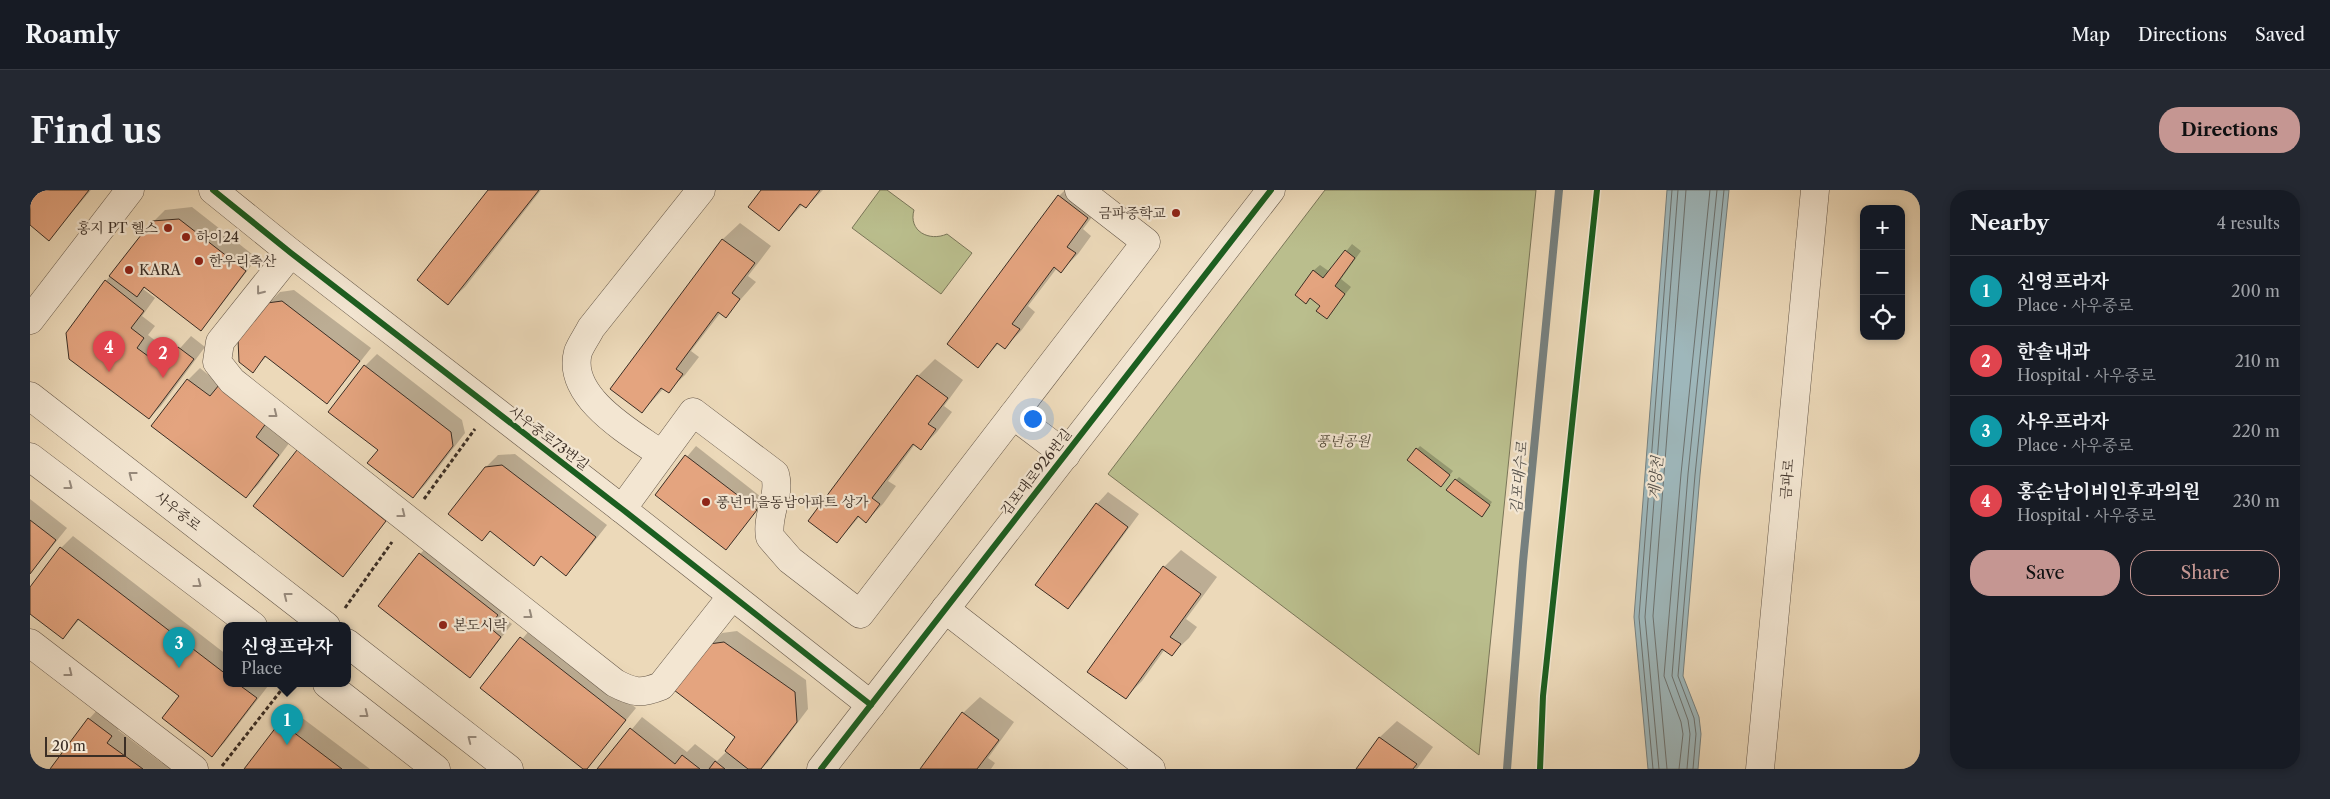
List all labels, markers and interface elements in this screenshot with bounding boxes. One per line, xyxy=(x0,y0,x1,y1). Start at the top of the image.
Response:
text: Roamly xyxy=(25,20,119,49)
text: Map xyxy=(2071,24,2110,46)
text: Directions xyxy=(2138,24,2227,46)
text: Saved xyxy=(2255,24,2305,46)
button: Directions xyxy=(2159,107,2300,153)
text: Find us xyxy=(30,109,162,152)
place label: 금파중학교 xyxy=(1098,204,1166,222)
map controls xyxy=(1860,205,1905,340)
button: + xyxy=(1860,205,1905,250)
marker: 금파중학교 xyxy=(1170,207,1182,219)
text: Nearby xyxy=(1970,210,2049,235)
text: 4 results xyxy=(2217,213,2280,233)
place label: 홍지 PT 헬스 xyxy=(77,219,158,237)
marker: 홍지 PT 헬스 xyxy=(162,222,174,234)
place label: 하이24 xyxy=(196,228,239,246)
marker: 하이24 xyxy=(180,231,192,243)
button: − xyxy=(1860,250,1905,295)
place label: 한우리축산 xyxy=(209,252,277,270)
marker: 한우리축산 xyxy=(193,255,205,267)
place label: KARA xyxy=(139,261,181,279)
marker: KARA xyxy=(123,264,135,276)
text: 신영프라자 xyxy=(2017,270,2109,293)
text: 1 xyxy=(1982,281,1990,301)
text: 200 m xyxy=(2231,281,2280,301)
one-way arrow xyxy=(258,285,266,294)
button: locate xyxy=(1860,295,1905,340)
text: Place · 사우중로 xyxy=(2017,295,2133,315)
pin: 4 xyxy=(93,331,125,372)
pin: 2 xyxy=(147,337,179,378)
text: 한솔내과 xyxy=(2017,340,2090,363)
text: 2 xyxy=(1981,351,1991,371)
text: 210 m xyxy=(2235,351,2280,371)
text: Hospital · 사우중로 xyxy=(2017,365,2156,385)
street label: 사우중로73번길 xyxy=(505,402,593,474)
your location xyxy=(1020,406,1046,432)
one-way arrow xyxy=(268,408,278,417)
text: 사우프라자 xyxy=(2017,410,2109,433)
text: 3 xyxy=(1981,421,1991,441)
text: 220 m xyxy=(2232,421,2280,441)
street label: 김포대로926번길 xyxy=(996,425,1076,519)
park label: 풍년공원 xyxy=(1316,432,1372,450)
text: Place · 사우중로 xyxy=(2017,435,2133,455)
water label: 김포대수로 xyxy=(1506,441,1531,515)
water label: 계양천 xyxy=(1644,454,1667,500)
street label: 금파로 xyxy=(1776,458,1798,500)
one-way arrow xyxy=(128,471,137,480)
one-way arrow xyxy=(63,480,73,489)
text: 홍순남이비인후과의원 xyxy=(2017,480,2201,503)
street label: 사우중로 xyxy=(151,487,205,535)
text: 4 xyxy=(1981,491,1991,511)
text: 230 m xyxy=(2233,491,2280,511)
place label: 풍년마을동남아파트 상가 xyxy=(716,493,869,511)
marker: 풍년마을동남아파트 상가 xyxy=(700,496,712,508)
text: Hospital · 사우중로 xyxy=(2017,505,2156,525)
one-way arrow xyxy=(396,508,406,517)
button: Save xyxy=(1970,550,2120,596)
button: Share xyxy=(2130,550,2280,596)
one-way arrow xyxy=(192,578,202,587)
one-way arrow xyxy=(284,594,293,602)
one-way arrow xyxy=(523,609,532,617)
place label: 본도시락 xyxy=(453,616,508,634)
marker: 본도시락 xyxy=(437,619,449,631)
popup xyxy=(223,622,351,687)
pin: 3 xyxy=(163,627,195,668)
text: 신영프라자 xyxy=(241,635,333,658)
text: Place xyxy=(241,658,282,678)
one-way arrow xyxy=(63,667,72,675)
pin: 1 xyxy=(271,704,303,745)
one-way arrow xyxy=(359,708,368,716)
scale bar xyxy=(45,734,126,757)
one-way arrow xyxy=(467,736,477,745)
text: 20 m xyxy=(52,737,86,755)

